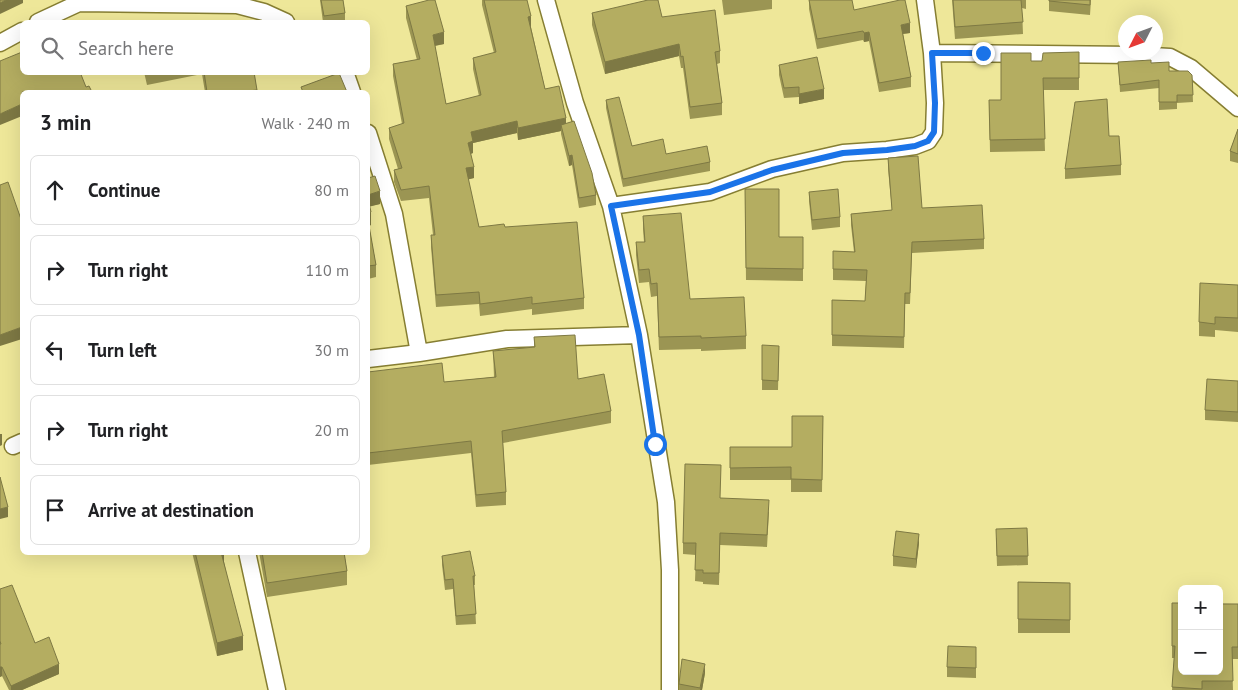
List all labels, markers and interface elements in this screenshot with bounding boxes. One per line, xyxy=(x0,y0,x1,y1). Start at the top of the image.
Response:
north arrow xyxy=(1118,15,1163,60)
search box xyxy=(20,20,370,75)
icon: search xyxy=(38,34,66,62)
text: Search here xyxy=(78,36,174,60)
route end xyxy=(972,42,995,65)
text: 3 min xyxy=(40,109,91,136)
text: Walk · 240 m xyxy=(261,113,350,133)
icon: ahead xyxy=(41,176,69,204)
text: Continue xyxy=(88,178,160,202)
text: 80 m xyxy=(314,180,349,200)
icon: right xyxy=(41,256,69,284)
text: Turn right xyxy=(88,258,168,282)
text: 110 m xyxy=(306,260,349,280)
icon: left xyxy=(41,336,69,364)
text: Turn left xyxy=(88,338,157,362)
text: 30 m xyxy=(314,340,349,360)
icon: right xyxy=(41,416,69,444)
text: Turn right xyxy=(88,418,168,442)
text: 20 m xyxy=(314,420,349,440)
route start xyxy=(644,433,667,456)
icon: arrive xyxy=(41,496,69,524)
text: Arrive at destination xyxy=(88,498,254,522)
map controls xyxy=(1178,585,1223,675)
button: + xyxy=(1178,585,1223,630)
button: − xyxy=(1178,630,1223,675)

